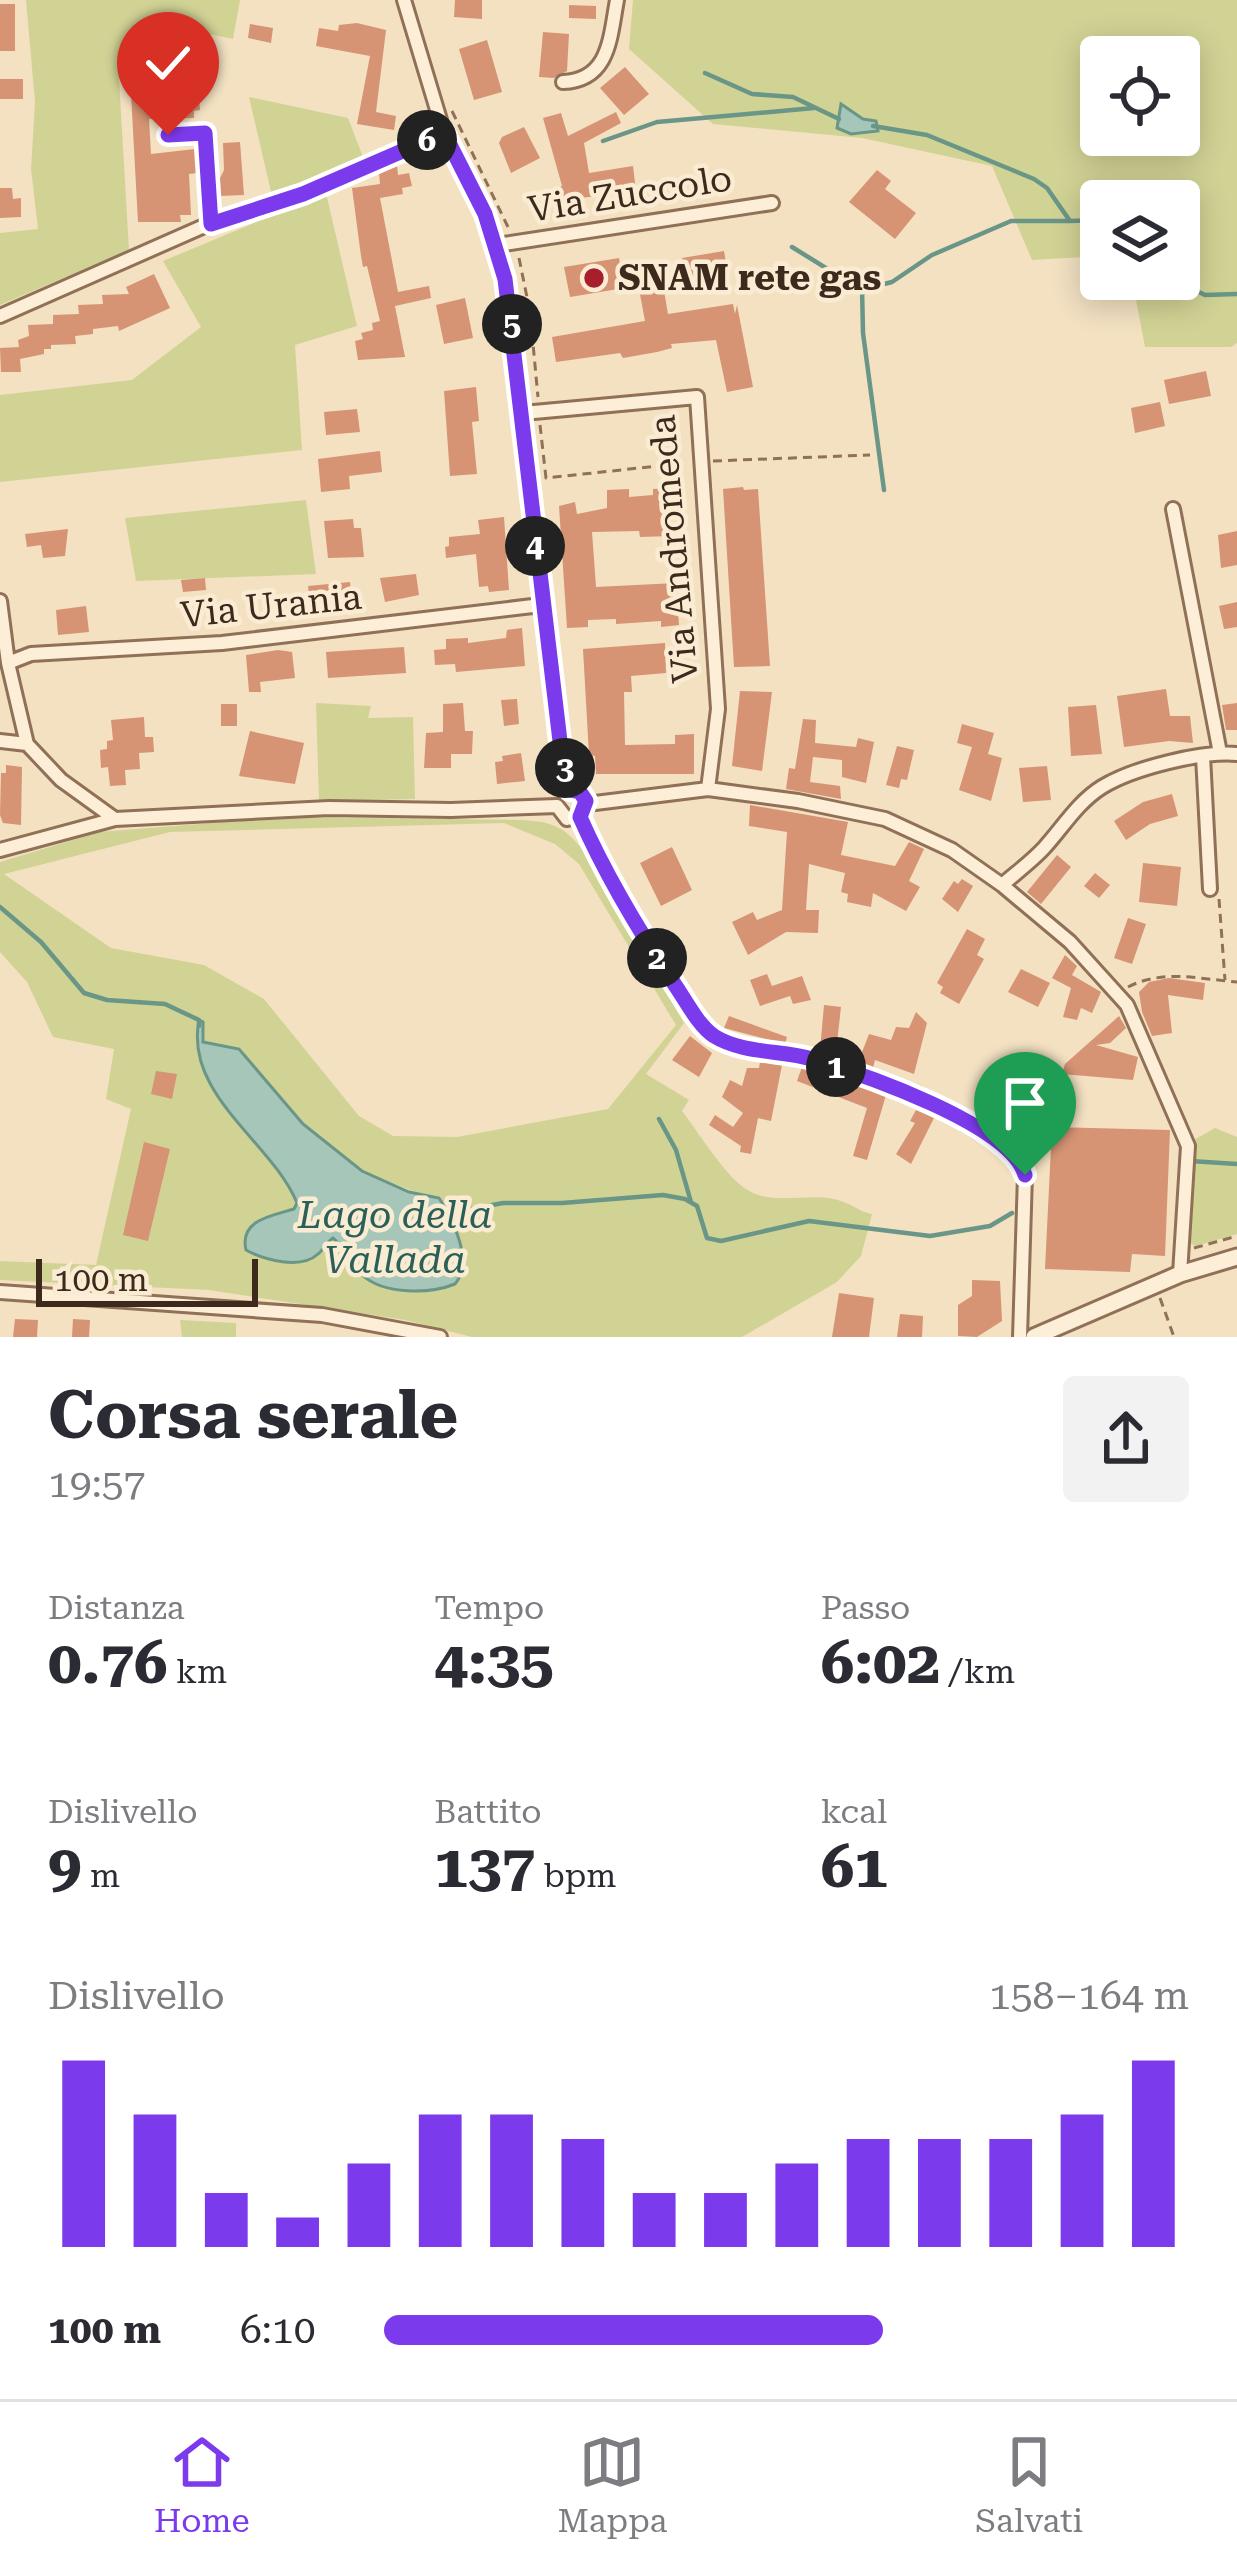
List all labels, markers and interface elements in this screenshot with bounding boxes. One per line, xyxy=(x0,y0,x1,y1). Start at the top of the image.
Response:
pin xyxy=(117,12,219,135)
icon: check xyxy=(135,30,201,96)
map controls xyxy=(1080,36,1200,300)
button: locate xyxy=(1080,36,1200,156)
pin: 6 xyxy=(397,110,457,170)
text: 6 xyxy=(418,120,436,159)
street label: Via Zuccolo xyxy=(525,157,735,231)
button: layers xyxy=(1080,180,1200,300)
place label: SNAM rete gas xyxy=(618,257,881,299)
marker: SNAM rete gas xyxy=(581,265,607,291)
pin: 5 xyxy=(482,294,542,354)
text: 5 xyxy=(503,304,521,343)
street label: Via Andromeda xyxy=(641,413,707,685)
pin: 4 xyxy=(505,516,565,576)
text: 4 xyxy=(526,526,544,565)
street label: Via Urania xyxy=(179,576,364,636)
pin: 3 xyxy=(535,738,595,798)
text: 3 xyxy=(556,748,574,787)
pin: 2 xyxy=(627,928,687,988)
text: 2 xyxy=(648,938,666,977)
pin: 1 xyxy=(806,1037,866,1097)
text: 1 xyxy=(827,1047,845,1086)
pin xyxy=(974,1052,1076,1175)
icon: arrive xyxy=(992,1070,1058,1136)
water label: Lago della Vallada xyxy=(297,1192,492,1283)
scale bar xyxy=(36,1253,258,1306)
text: 100 m xyxy=(54,1260,148,1299)
button: share xyxy=(1063,1376,1189,1502)
text: Corsa serale xyxy=(48,1377,458,1454)
text: 19:57 xyxy=(48,1461,145,1507)
text: Distanza xyxy=(48,1588,185,1627)
text: Tempo xyxy=(434,1588,544,1627)
text: Passo xyxy=(821,1588,910,1627)
text: 0.76 xyxy=(48,1627,168,1698)
text: 4:35 xyxy=(434,1627,554,1698)
text: 6:02 xyxy=(821,1627,940,1698)
text: km xyxy=(168,1652,227,1691)
text: /km xyxy=(940,1652,1015,1691)
text: Dislivello xyxy=(48,1792,198,1831)
text: Battito xyxy=(434,1792,542,1831)
text: kcal xyxy=(821,1792,887,1831)
text: 9 xyxy=(48,1831,82,1902)
text: 137 xyxy=(434,1831,535,1902)
text: 61 xyxy=(821,1831,888,1902)
text: m xyxy=(82,1856,120,1895)
text: bpm xyxy=(535,1856,616,1895)
text: Dislivello xyxy=(48,1973,225,2019)
text: 158–164 m xyxy=(989,1973,1189,2019)
text: 100 m xyxy=(48,2307,161,2353)
text: 6:10 xyxy=(240,2307,316,2353)
tab: Home xyxy=(154,2429,250,2540)
tab: Mappa xyxy=(558,2429,667,2540)
tab: Salvati xyxy=(975,2429,1083,2540)

